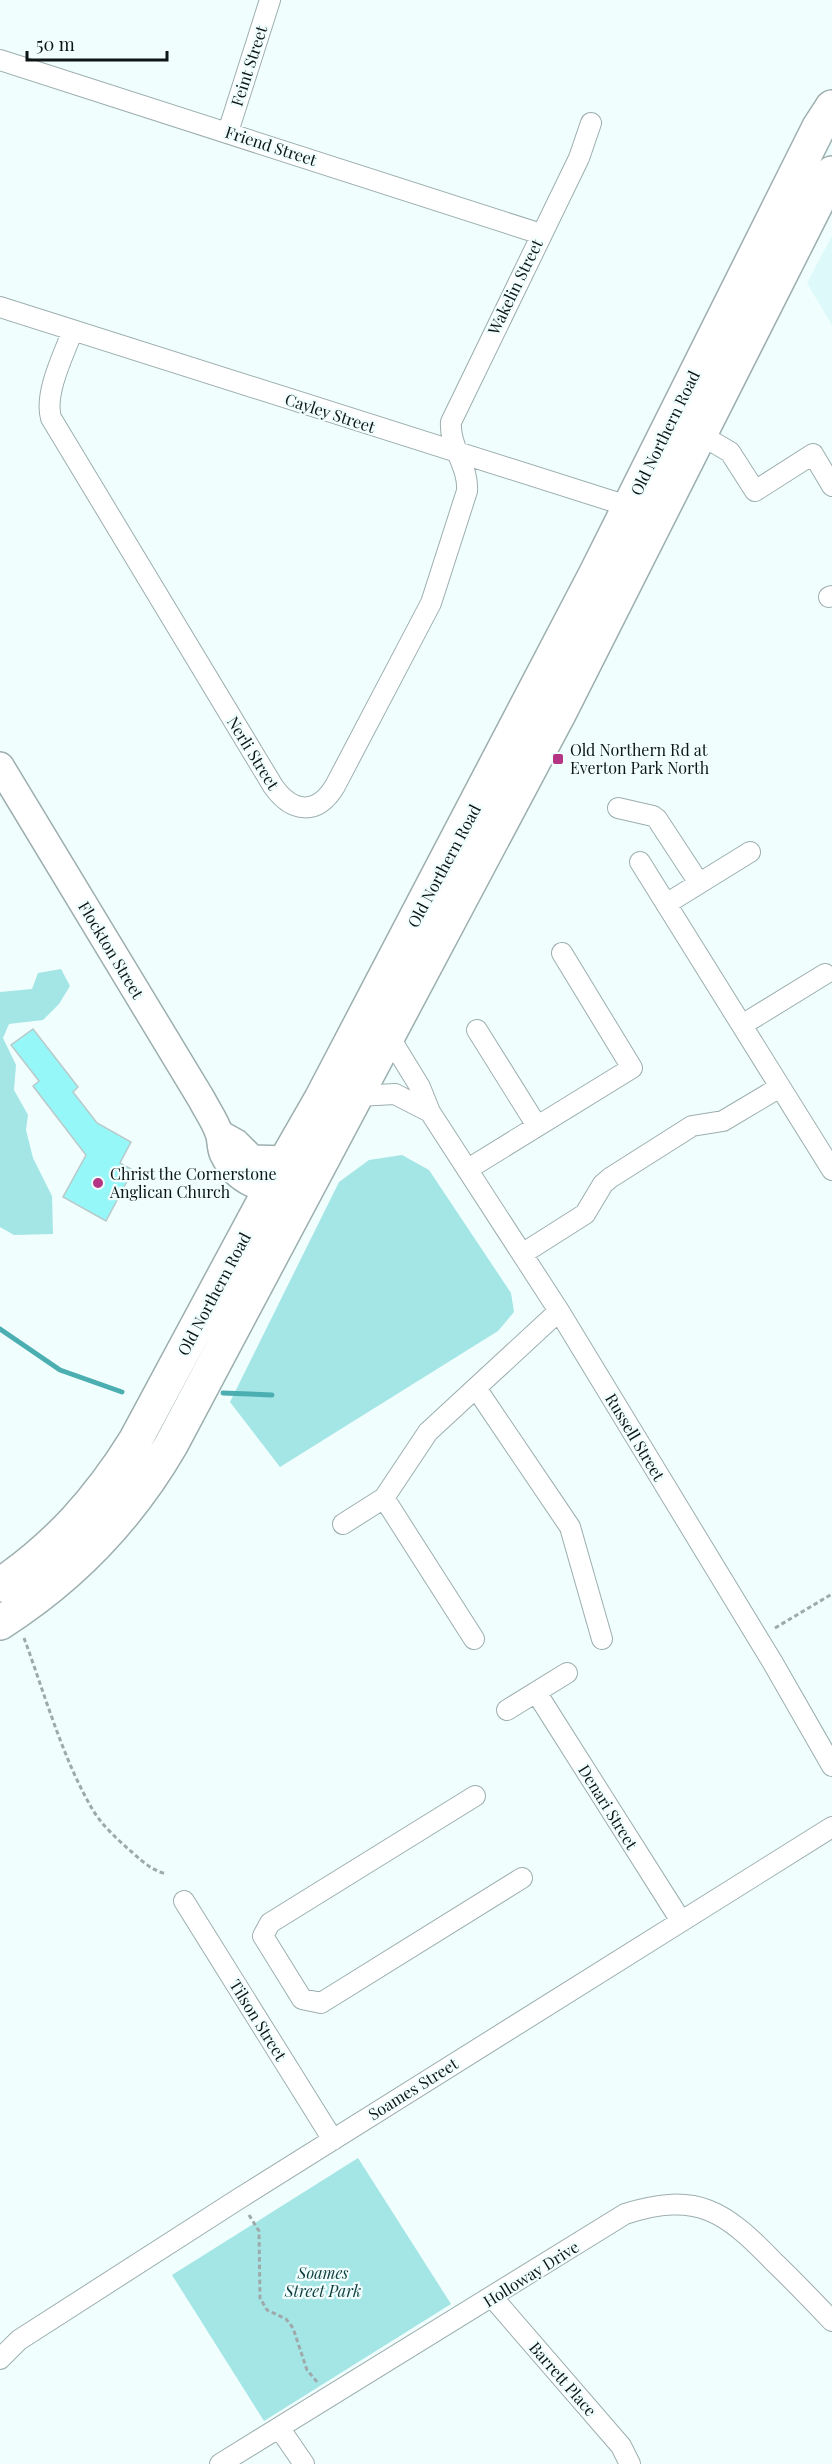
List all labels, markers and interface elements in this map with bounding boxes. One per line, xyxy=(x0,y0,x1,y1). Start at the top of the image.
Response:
street label: Feint Street xyxy=(226,23,271,109)
scale bar xyxy=(27,24,166,62)
text: 50 m xyxy=(36,32,75,56)
street label: Friend Street xyxy=(223,121,320,170)
street label: Wakelin Street xyxy=(482,235,547,339)
street label: Old Northern Road xyxy=(625,367,704,499)
street label: Cayley Street xyxy=(282,388,378,437)
street label: Nerli Street xyxy=(223,712,284,793)
place label: Old Northern Rd at Everton Park North xyxy=(570,739,710,778)
marker: Old Northern Rd at Everton Park North xyxy=(551,752,565,766)
street label: Old Northern Road xyxy=(402,801,485,931)
street label: Flockton Street xyxy=(74,897,149,1002)
place label: Christ the Cornerstone Anglican Church xyxy=(109,1163,277,1202)
marker: Christ the Cornerstone Anglican Church xyxy=(91,1176,105,1190)
street label: Old Northern Road xyxy=(172,1229,255,1359)
street label: Russell Street xyxy=(601,1389,670,1485)
street label: Denari Street xyxy=(574,1760,643,1853)
street label: Tilson Street xyxy=(225,1975,292,2064)
street label: Soames Street xyxy=(364,2053,462,2124)
street label: Holloway Drive xyxy=(479,2236,583,2311)
park label: Soames Street Park xyxy=(284,2262,361,2301)
street label: Barrett Place xyxy=(525,2337,601,2420)

